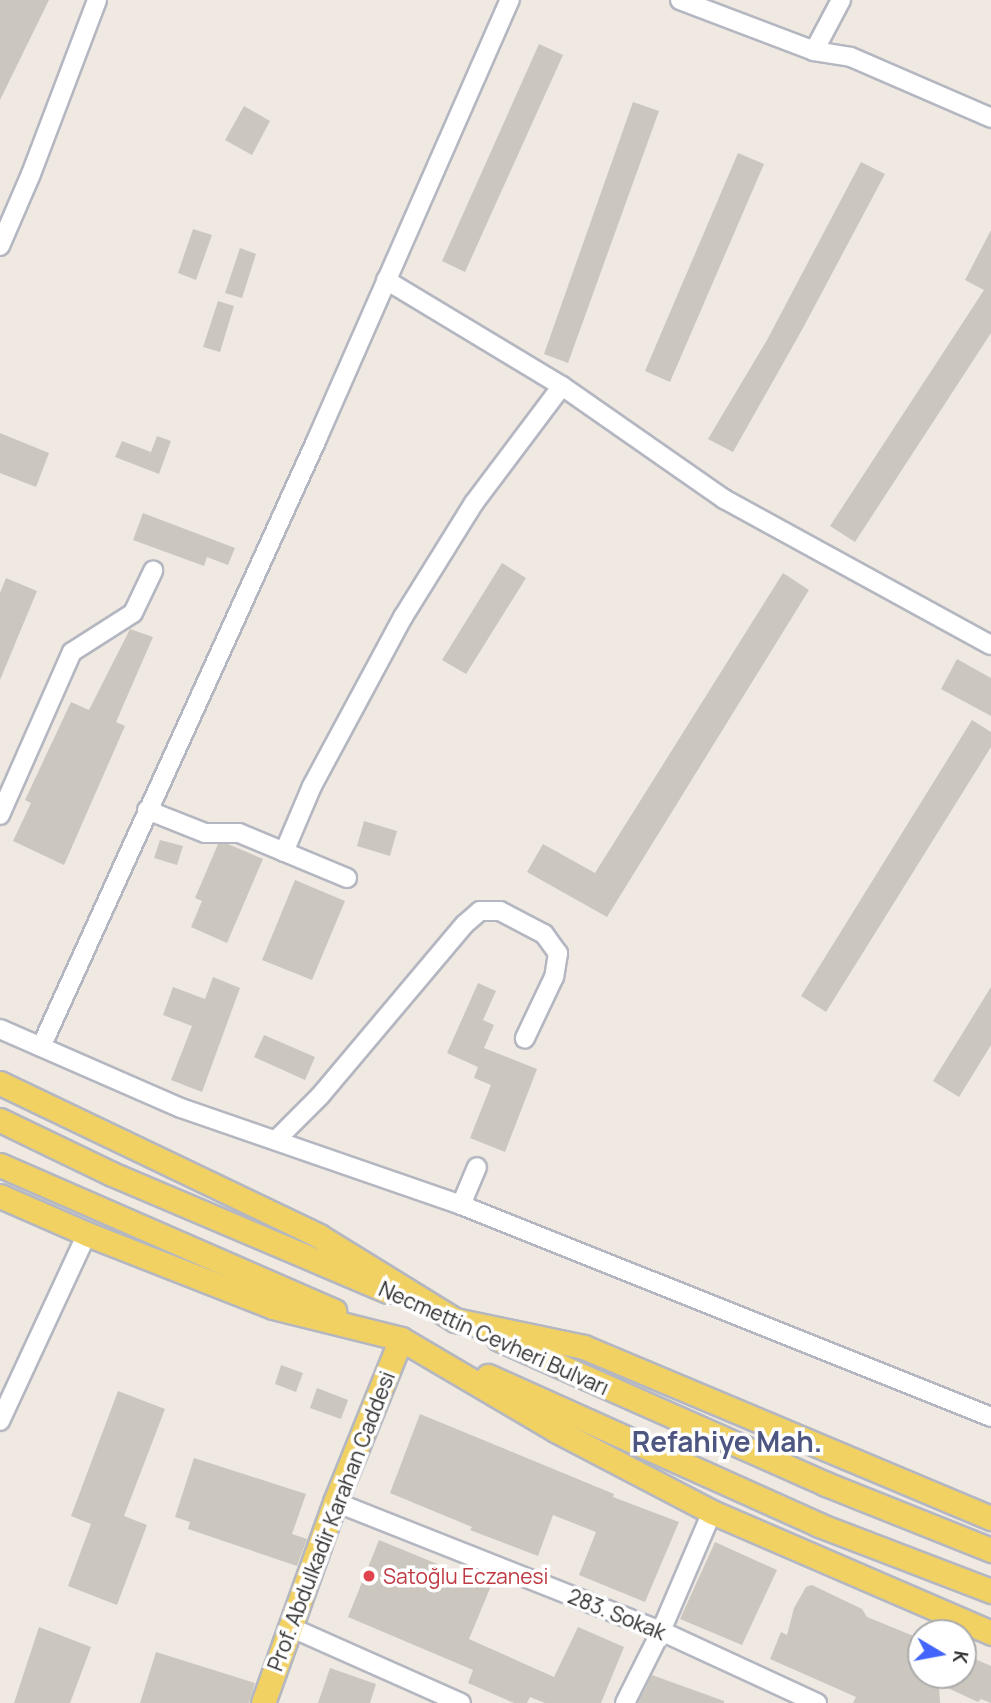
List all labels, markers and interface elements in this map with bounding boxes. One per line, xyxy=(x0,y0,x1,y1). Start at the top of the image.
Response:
street label: Necmettin Cevheri Bulvarı xyxy=(375,1276,613,1400)
street label: Prof. Abdulkadir Karahan Caddesi xyxy=(262,1368,400,1674)
district label: Refahiye Mah. xyxy=(632,1424,822,1458)
place label: Satoğlu Eczanesi xyxy=(383,1563,548,1589)
marker: Satoğlu Eczanesi xyxy=(361,1568,377,1584)
street label: 283. Sokak xyxy=(564,1583,670,1645)
north arrow xyxy=(907,1619,977,1689)
text: K xyxy=(947,1649,975,1666)

